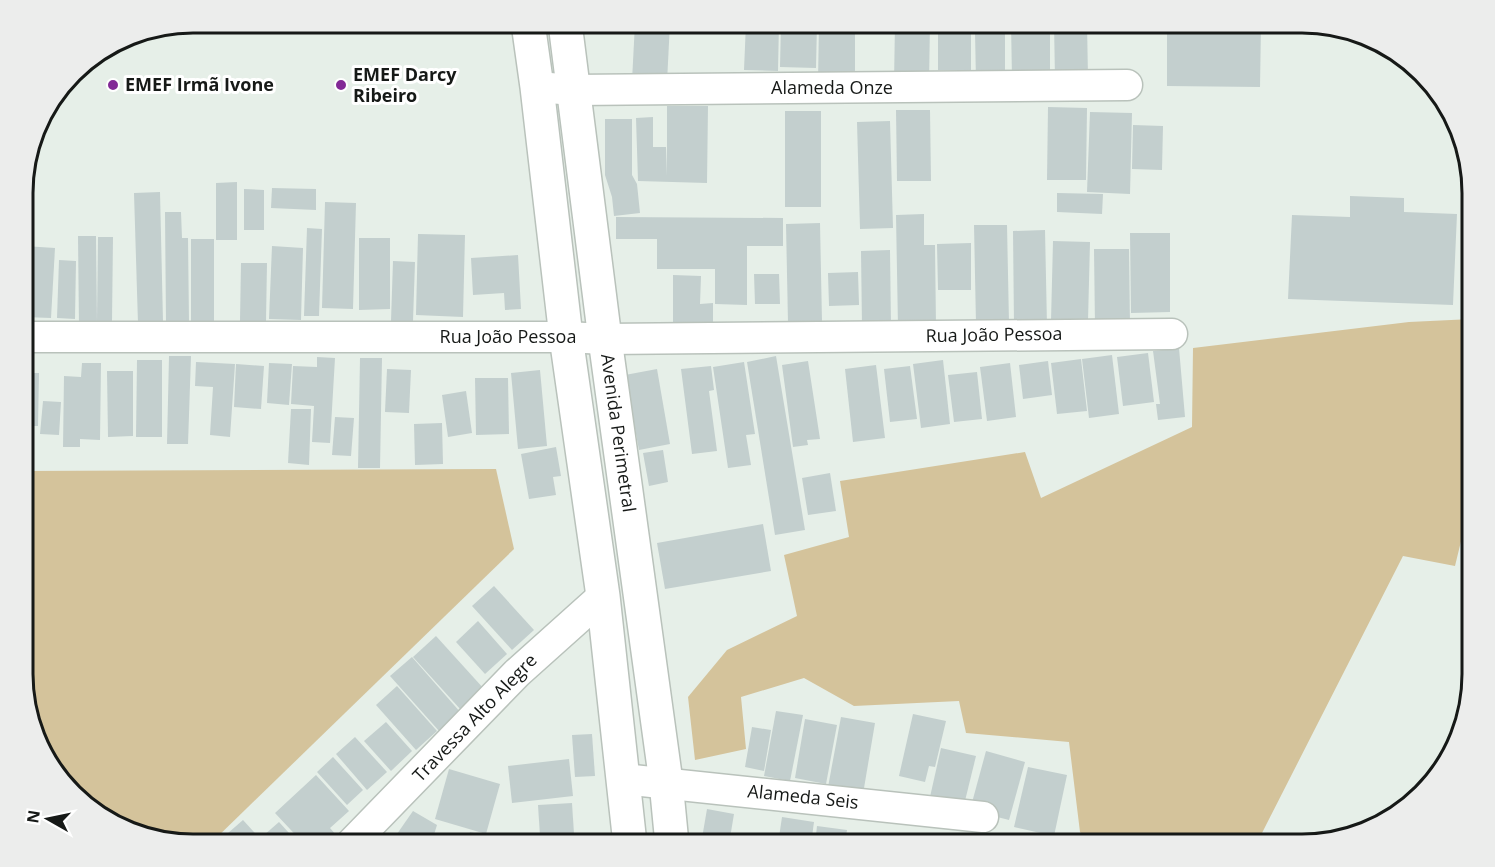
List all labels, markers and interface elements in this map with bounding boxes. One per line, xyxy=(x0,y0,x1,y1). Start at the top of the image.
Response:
place label: EMEF Darcy Ribeiro xyxy=(353,62,457,107)
place label: EMEF Irmã Ivone xyxy=(125,72,274,96)
street label: Alameda Onze xyxy=(771,75,893,99)
marker: EMEF Irmã Ivone xyxy=(106,78,120,92)
marker: EMEF Darcy Ribeiro xyxy=(334,78,348,92)
street label: Rua João Pessoa xyxy=(925,321,1063,347)
street label: Rua João Pessoa xyxy=(440,324,576,348)
street label: Avenida Perimetral xyxy=(596,352,642,514)
street label: Travessa Alto Alegre xyxy=(407,648,542,787)
street label: Alameda Seis xyxy=(746,778,860,814)
north arrow xyxy=(18,789,78,849)
text: N xyxy=(21,809,45,825)

